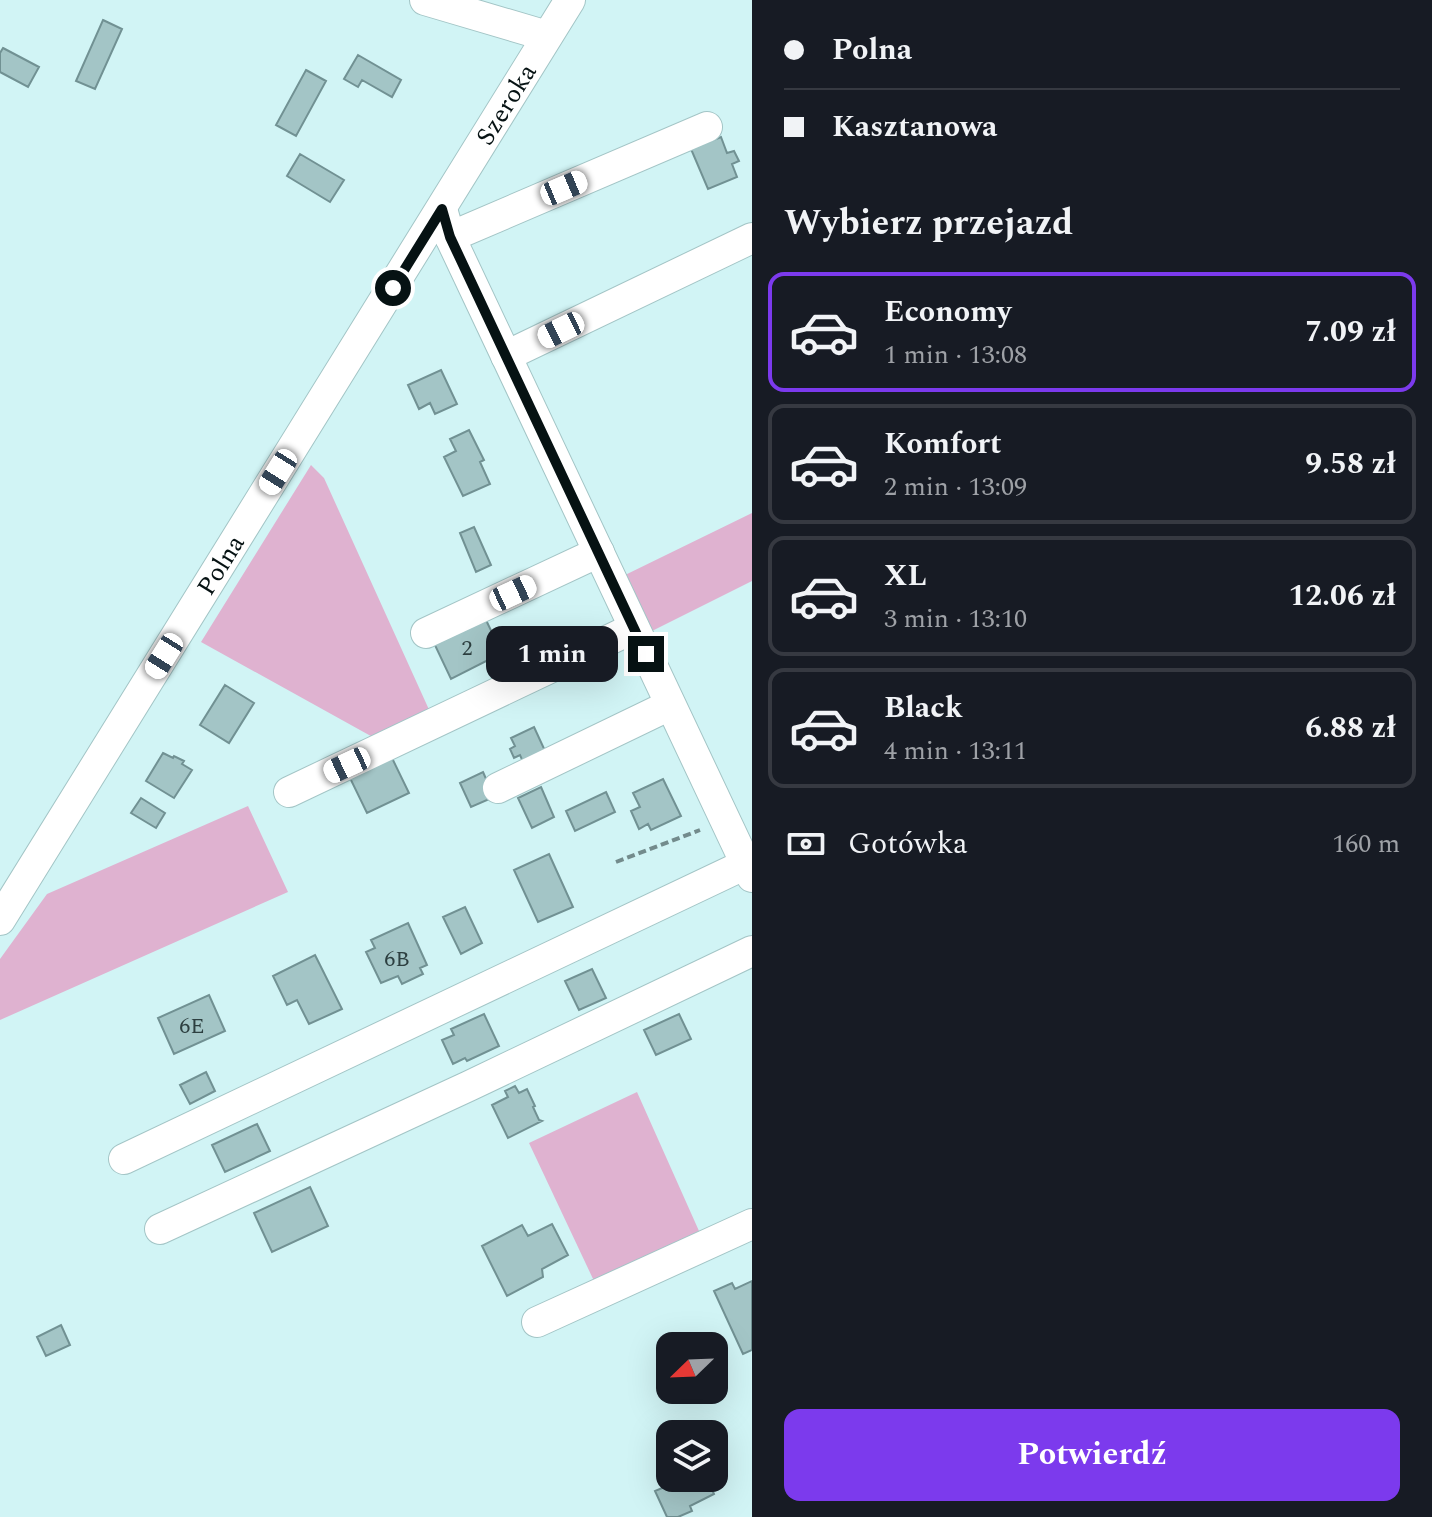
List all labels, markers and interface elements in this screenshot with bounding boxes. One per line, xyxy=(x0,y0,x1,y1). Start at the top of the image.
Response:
text: Polna xyxy=(832,27,912,73)
street label: Szeroka xyxy=(466,55,547,153)
text: Kasztanowa xyxy=(832,104,998,150)
car xyxy=(537,168,591,208)
text: Wybierz przejazd xyxy=(784,196,1073,251)
route start xyxy=(375,270,411,306)
text: Economy xyxy=(884,289,1011,335)
icon: car xyxy=(788,296,860,368)
car xyxy=(534,309,588,351)
text: 7.09 zł xyxy=(1305,309,1396,355)
text: 1 min · 13:08 xyxy=(884,335,1027,375)
text: Komfort xyxy=(884,421,1002,467)
icon: car xyxy=(788,428,860,500)
text: 9.58 zł xyxy=(1305,441,1396,487)
car xyxy=(255,445,301,499)
text: 2 min · 13:09 xyxy=(884,467,1027,507)
street label: Polna xyxy=(187,527,255,604)
text: XL xyxy=(884,553,927,599)
icon: car xyxy=(788,560,860,632)
car xyxy=(486,572,540,614)
text: 12.06 zł xyxy=(1288,573,1396,619)
text: 3 min · 13:10 xyxy=(884,599,1027,639)
callout: 1 min xyxy=(486,626,618,682)
car xyxy=(141,629,187,683)
house number: 2 xyxy=(461,632,473,665)
text: 1 min xyxy=(517,634,587,674)
route end xyxy=(628,636,664,672)
text: Black xyxy=(884,685,963,731)
icon: car xyxy=(788,692,860,764)
text: 6.88 zł xyxy=(1305,705,1396,751)
text: 4 min · 13:11 xyxy=(884,731,1027,771)
car xyxy=(320,744,374,786)
text: Gotówka xyxy=(848,821,968,867)
icon: cash xyxy=(784,822,828,866)
text: 160 m xyxy=(1332,824,1400,864)
house number: 6B xyxy=(384,943,410,976)
house number: 6E xyxy=(179,1010,205,1043)
north arrow xyxy=(656,1332,728,1404)
map controls xyxy=(656,1332,728,1492)
button: Potwierdź xyxy=(784,1409,1400,1501)
button: layers xyxy=(656,1420,728,1492)

